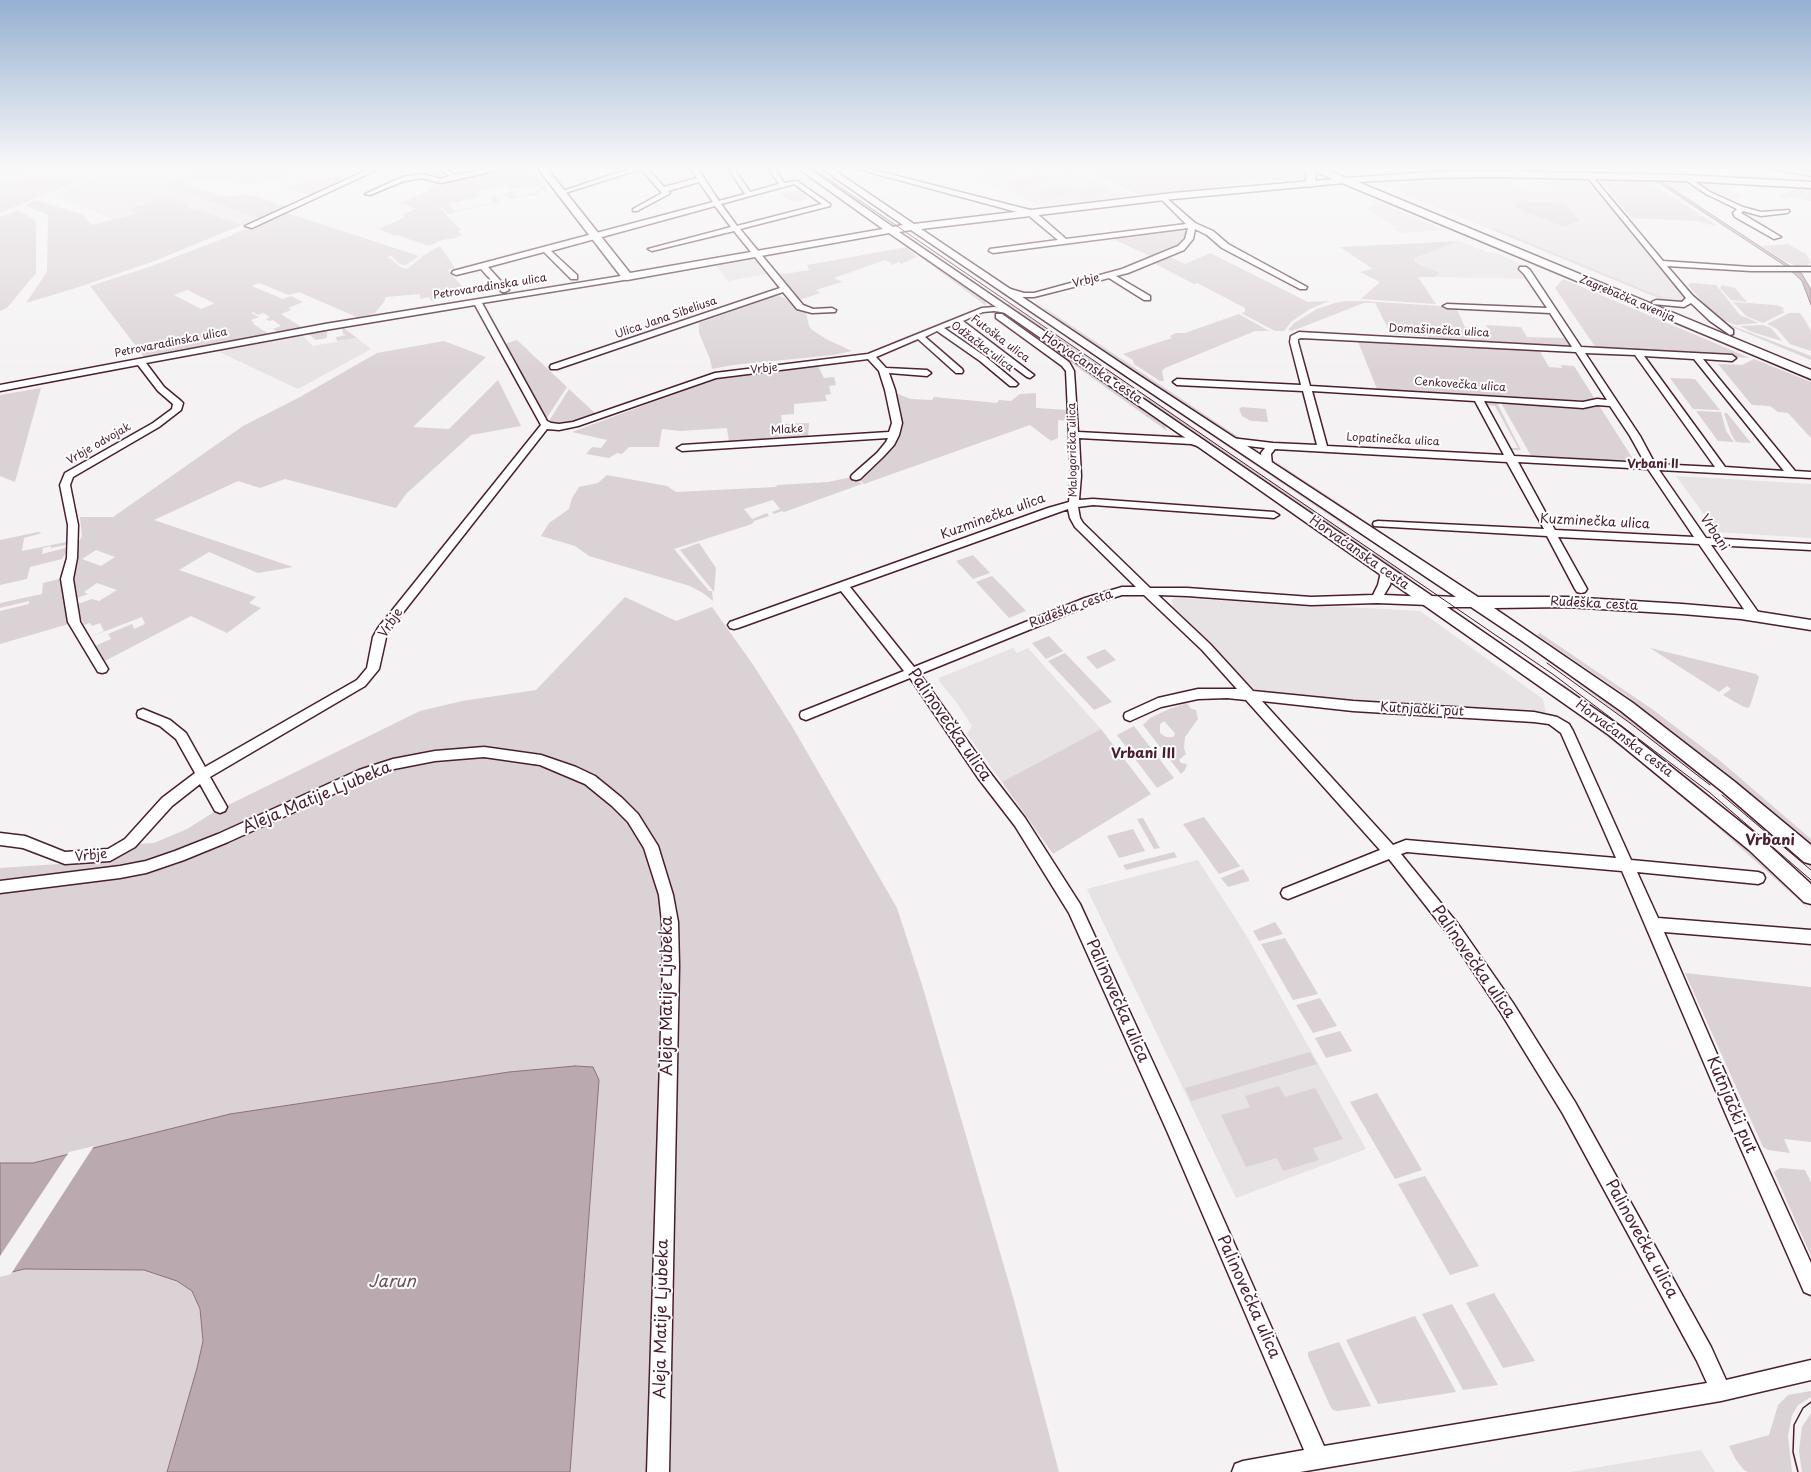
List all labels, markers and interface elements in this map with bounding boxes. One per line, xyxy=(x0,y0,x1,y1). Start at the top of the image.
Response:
street label: Vrbje xyxy=(1071,271,1101,291)
street label: Petrovaradinska ulica xyxy=(432,272,548,302)
street label: Zagrebačka avenija xyxy=(1577,273,1677,325)
street label: Ulica Jana Sibeliusa xyxy=(613,294,719,342)
street label: Futoška ulica xyxy=(968,313,1032,365)
street label: Odžačka ulica xyxy=(948,319,1016,375)
street label: Domašinečka ulica xyxy=(1388,322,1490,340)
street label: Petrovaradinska ulica xyxy=(113,326,229,360)
street label: Horvaćanska cesta xyxy=(1039,329,1145,407)
street label: Vrbje xyxy=(750,361,778,377)
street label: Cenkovečka ulica xyxy=(1414,375,1506,395)
street label: Malogorička ulica xyxy=(1066,402,1080,498)
street label: Vrbje odvojak xyxy=(65,420,133,468)
street label: Mlake xyxy=(770,422,804,438)
street label: Lopatinečka ulica xyxy=(1346,431,1440,449)
district label: Vrbani II xyxy=(1627,458,1679,472)
street label: Kuzminečka ulica xyxy=(939,491,1047,543)
street label: Kuzminečka ulica xyxy=(1540,511,1650,533)
street label: Vrbani xyxy=(1696,512,1732,554)
street label: Horvaćanska cesta xyxy=(1306,513,1412,593)
street label: Rudeška cesta xyxy=(1027,587,1115,631)
street label: Rudeška cesta xyxy=(1550,594,1638,614)
street label: Vrbje xyxy=(375,605,407,641)
street label: Palinovečka ulica xyxy=(903,665,995,785)
street label: Horvaćanska cesta xyxy=(1572,697,1676,781)
street label: Kutnjački put xyxy=(1380,700,1464,720)
district label: Vrbani III xyxy=(1111,746,1175,762)
street label: Aleja Matije Ljubeka xyxy=(240,758,394,838)
district label: Vrbani xyxy=(1745,832,1795,850)
street label: Vrbje xyxy=(74,847,108,865)
street label: Palinovečka ulica xyxy=(1427,902,1519,1022)
street label: Aleja Matije Ljubeka xyxy=(658,916,678,1076)
street label: Palinovečka ulica xyxy=(1081,936,1153,1066)
street label: Kutnjački put xyxy=(1702,1054,1760,1156)
street label: Palinovečka ulica xyxy=(1600,1176,1682,1302)
street label: Palinovečka ulica xyxy=(1212,1232,1284,1362)
street label: Aleja Matije Ljubeka xyxy=(651,1239,673,1399)
water label: Jarun xyxy=(368,1272,416,1292)

